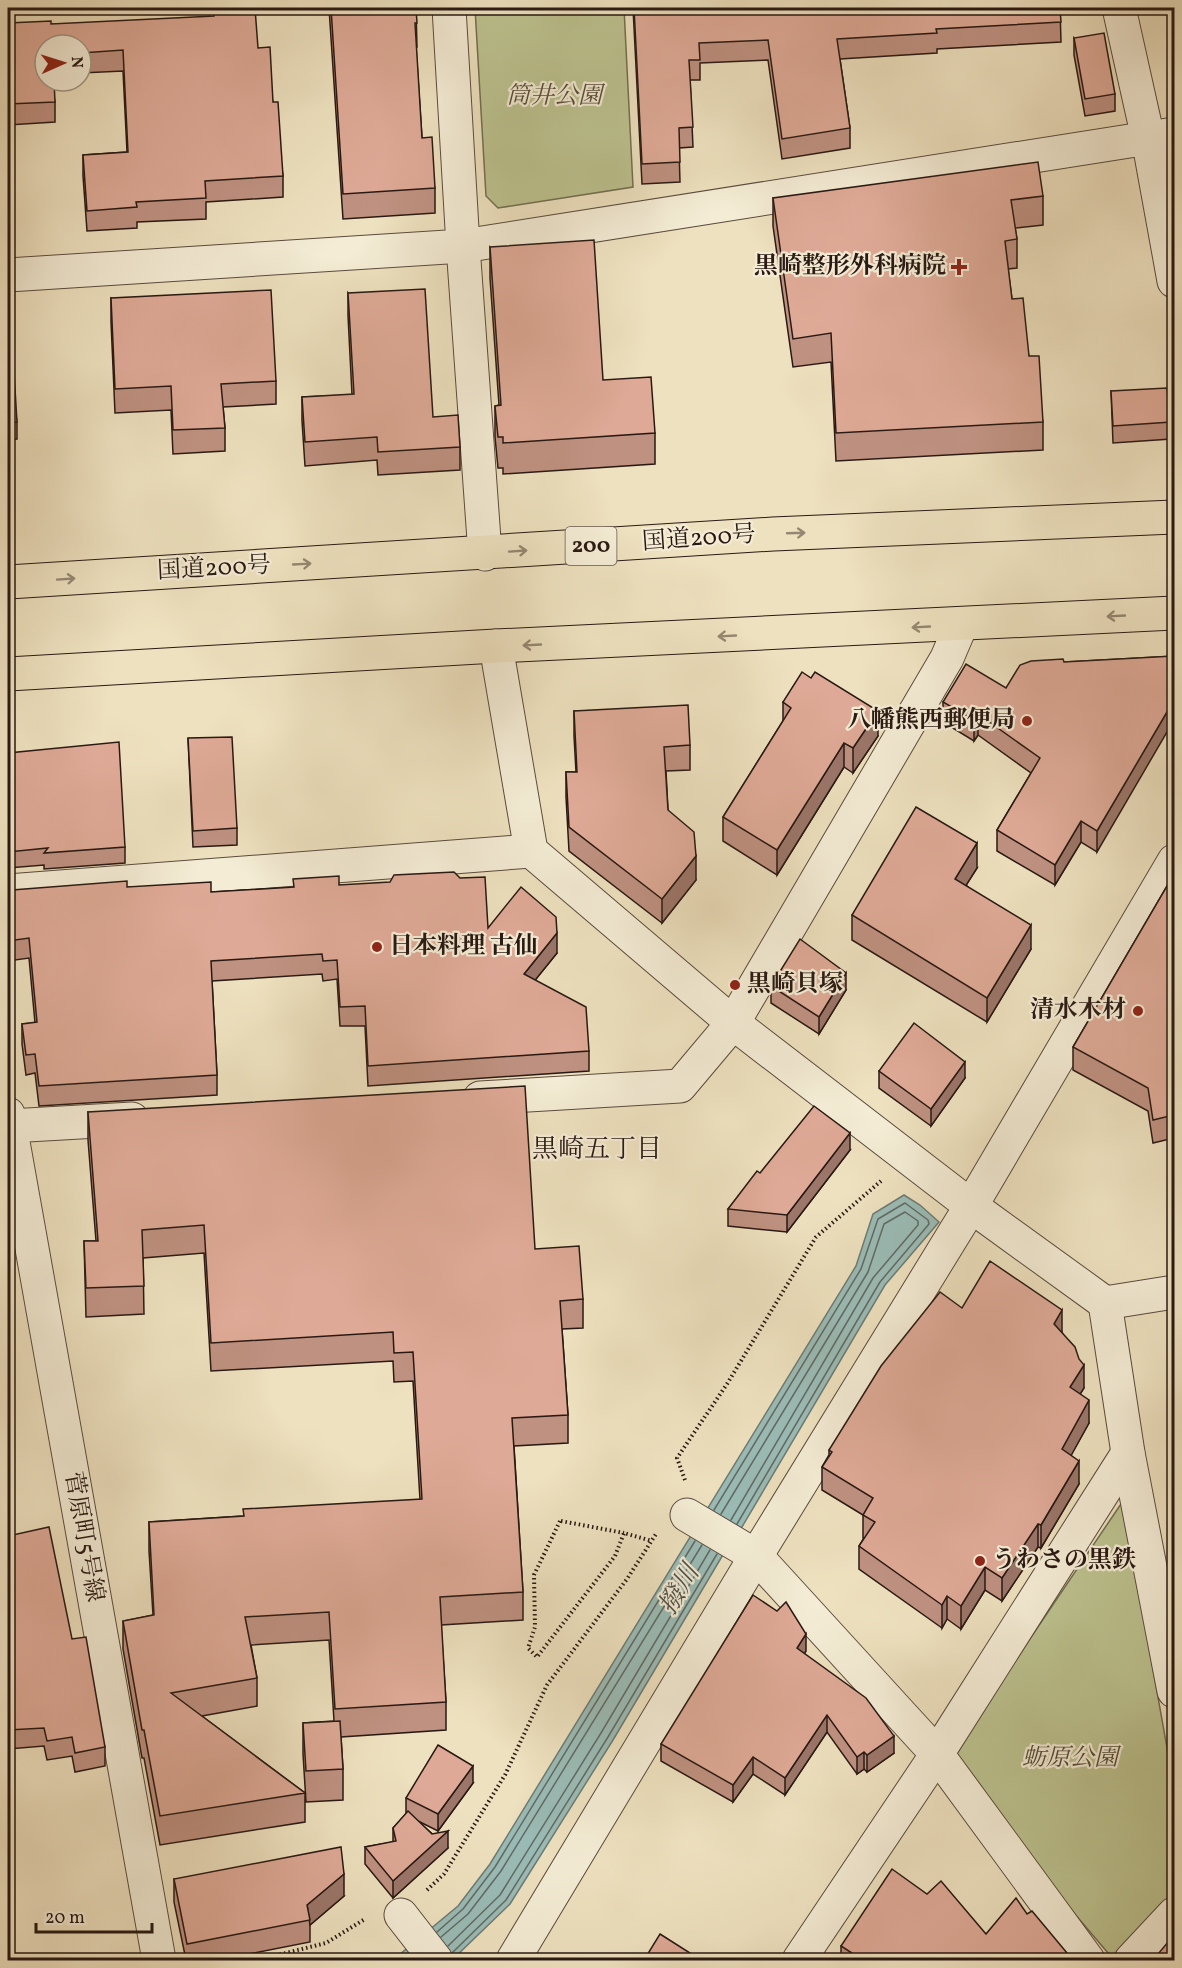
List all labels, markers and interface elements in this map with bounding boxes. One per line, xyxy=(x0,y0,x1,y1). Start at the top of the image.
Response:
north arrow xyxy=(33,33,93,93)
text: N xyxy=(65,56,87,69)
park label: 筒井公園 xyxy=(506,80,606,114)
place label: 黒崎整形外科病院 xyxy=(754,250,946,284)
marker: 黒崎整形外科病院 xyxy=(950,258,968,276)
street label: 国道200号 xyxy=(641,518,757,560)
road number: 200 xyxy=(566,527,616,565)
one-way arrow xyxy=(786,528,806,539)
one-way arrow xyxy=(508,546,528,557)
street label: 国道200号 xyxy=(156,549,272,589)
one-way arrow xyxy=(292,558,312,569)
one-way arrow xyxy=(55,573,75,584)
one-way arrow xyxy=(1107,611,1127,622)
one-way arrow xyxy=(912,621,932,632)
one-way arrow xyxy=(717,630,737,641)
one-way arrow xyxy=(522,639,542,650)
place label: 八幡熊西郵便局 xyxy=(847,704,1015,738)
marker: 八幡熊西郵便局 xyxy=(1020,714,1034,728)
place label: 日本料理 古仙 xyxy=(389,930,538,964)
marker: 日本料理 古仙 xyxy=(370,940,384,954)
place label: 黒崎貝塚 xyxy=(747,968,843,1002)
marker: 黒崎貝塚 xyxy=(728,978,742,992)
place label: 清水木材 xyxy=(1030,994,1126,1028)
marker: 清水木材 xyxy=(1131,1004,1145,1018)
district label: 黒崎五丁目 xyxy=(532,1132,662,1168)
street label: 菅原町5号線 xyxy=(55,1469,111,1605)
place label: うわさの黒鉄 xyxy=(992,1544,1136,1578)
marker: うわさの黒鉄 xyxy=(973,1554,987,1568)
water label: 撥川 xyxy=(651,1556,710,1622)
park label: 蛎原公園 xyxy=(1022,1742,1122,1776)
scale bar xyxy=(36,1896,152,1934)
text: 20 m xyxy=(45,1906,85,1931)

